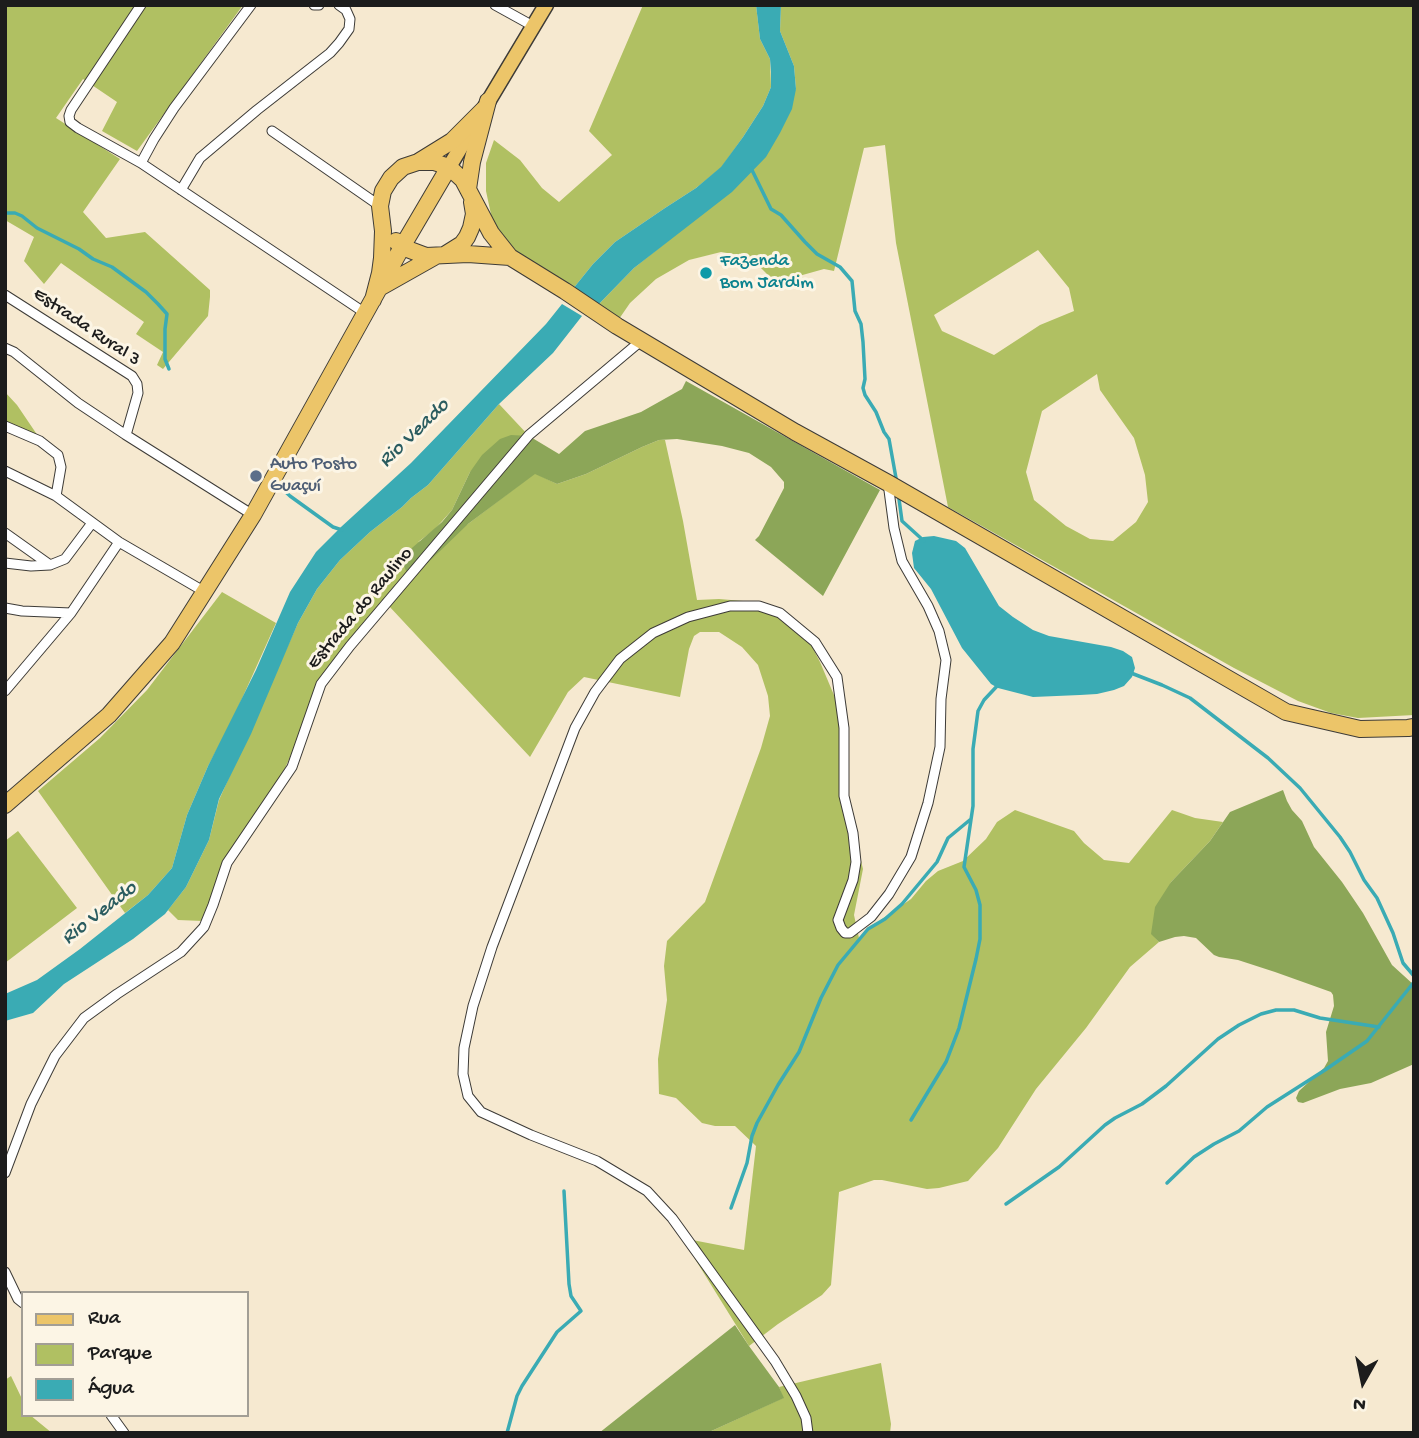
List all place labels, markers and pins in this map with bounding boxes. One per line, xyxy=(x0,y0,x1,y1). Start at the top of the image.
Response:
place label: Fazenda Bom Jardim xyxy=(720,251,814,295)
marker: Fazenda Bom Jardim xyxy=(698,265,714,281)
place label: Auto Posto Guaçuí xyxy=(270,454,357,498)
marker: Auto Posto Guaçuí xyxy=(248,468,264,484)

